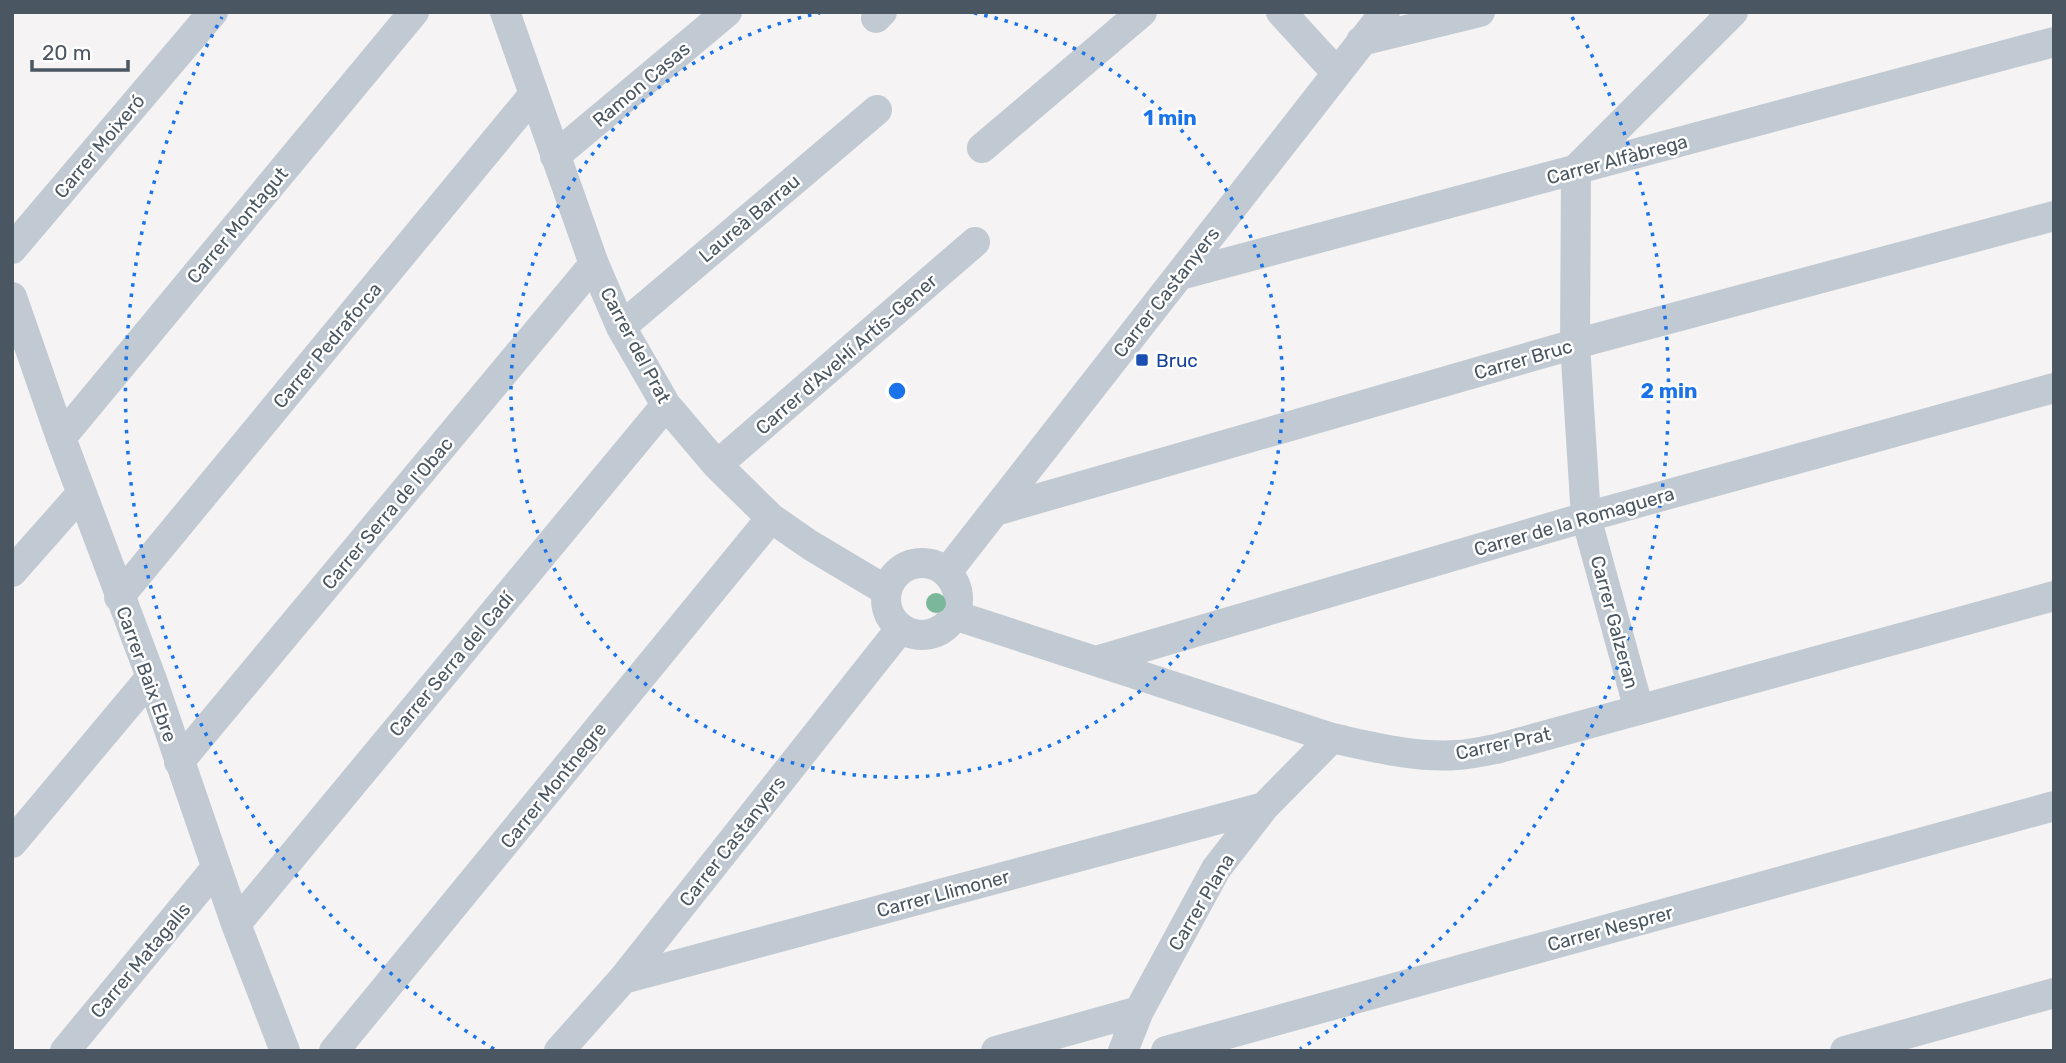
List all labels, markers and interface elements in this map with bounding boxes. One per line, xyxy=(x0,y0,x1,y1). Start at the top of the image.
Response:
scale bar xyxy=(32,28,128,72)
street label: Ramon Casas xyxy=(588,37,695,132)
text: 20 m xyxy=(42,40,91,65)
street label: Carrer Moixeró xyxy=(49,90,150,203)
text: 1 min xyxy=(1143,105,1197,130)
street label: Carrer Alfàbrega xyxy=(1544,130,1690,189)
street label: Carrer Montagut xyxy=(182,162,293,288)
street label: Laureà Barrau xyxy=(694,169,805,267)
street label: Carrer Castanyers xyxy=(1108,223,1224,362)
street label: Carrer d'Avel·lí Artís-Gener xyxy=(751,269,942,439)
street label: Carrer Pedraforca xyxy=(268,278,387,413)
street label: Carrer del Prat xyxy=(595,283,676,408)
street label: Carrer Bruc xyxy=(1471,334,1575,385)
place label: Bruc xyxy=(1156,349,1198,372)
marker: Bruc xyxy=(1134,352,1150,368)
text: 2 min xyxy=(1641,378,1697,403)
centre of rings xyxy=(885,379,909,403)
street label: Carrer Serra de l'Obac xyxy=(317,432,458,594)
street label: Carrer de la Romaguera xyxy=(1471,482,1677,561)
street label: Carrer Galzeran xyxy=(1586,553,1643,691)
street label: Carrer Serra del Cadí xyxy=(384,586,519,741)
street label: Carrer Baix Ebre xyxy=(111,603,182,745)
street label: Carrer Montnegre xyxy=(496,718,611,853)
street label: Carrer Prat xyxy=(1453,722,1553,765)
street label: Carrer Castanyers xyxy=(674,772,790,911)
street label: Carrer Plana xyxy=(1164,850,1239,955)
street label: Carrer Llimoner xyxy=(874,865,1013,922)
street label: Carrer Matagalls xyxy=(85,898,195,1023)
street label: Carrer Nesprer xyxy=(1545,900,1676,956)

